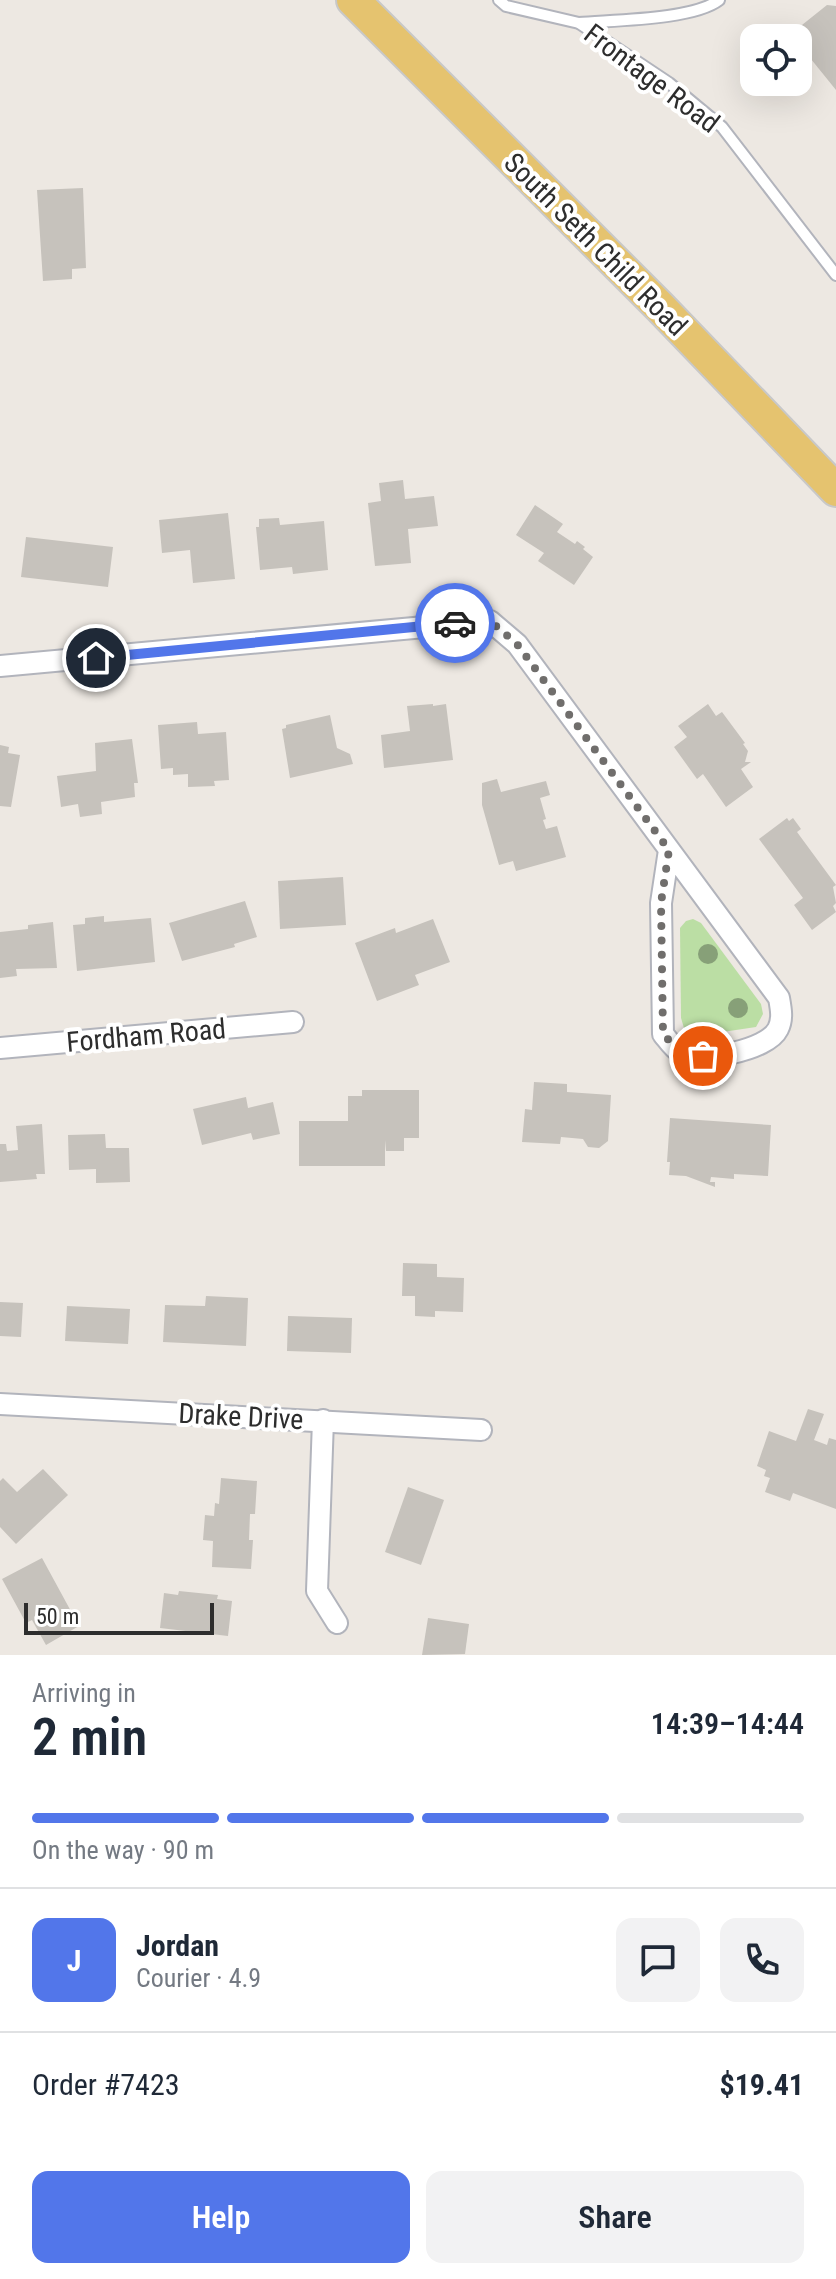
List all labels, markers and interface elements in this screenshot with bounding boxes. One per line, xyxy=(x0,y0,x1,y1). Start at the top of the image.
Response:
street label: Frontage Road xyxy=(578,17,726,140)
map controls xyxy=(740,24,812,96)
button: locate xyxy=(740,24,812,96)
street label: South Seth Child Road xyxy=(497,146,694,343)
courier xyxy=(415,583,495,663)
icon: car xyxy=(433,601,477,645)
pin xyxy=(62,624,130,692)
icon: home xyxy=(74,636,118,680)
street label: Fordham Road xyxy=(65,1012,227,1059)
pin xyxy=(669,1022,737,1090)
icon: bag xyxy=(681,1034,725,1078)
street label: Drake Drive xyxy=(178,1397,304,1436)
scale bar xyxy=(24,1599,214,1635)
text: 50 m xyxy=(36,1604,79,1629)
text: Arriving in xyxy=(32,1678,136,1708)
text: 14:39–14:44 xyxy=(651,1706,804,1741)
text: 2 min xyxy=(32,1707,147,1768)
text: On the way · 90 m xyxy=(32,1835,214,1865)
button: chat xyxy=(616,1918,700,2002)
button: phone xyxy=(720,1918,804,2002)
text: Jordan xyxy=(136,1928,219,1963)
text: J xyxy=(67,1943,81,1978)
text: Courier · 4.9 xyxy=(136,1963,261,1993)
text: Order #7423 xyxy=(32,2067,180,2102)
text: $19.41 xyxy=(719,2067,804,2102)
button: Help xyxy=(32,2171,410,2263)
button: Share xyxy=(426,2171,804,2263)

